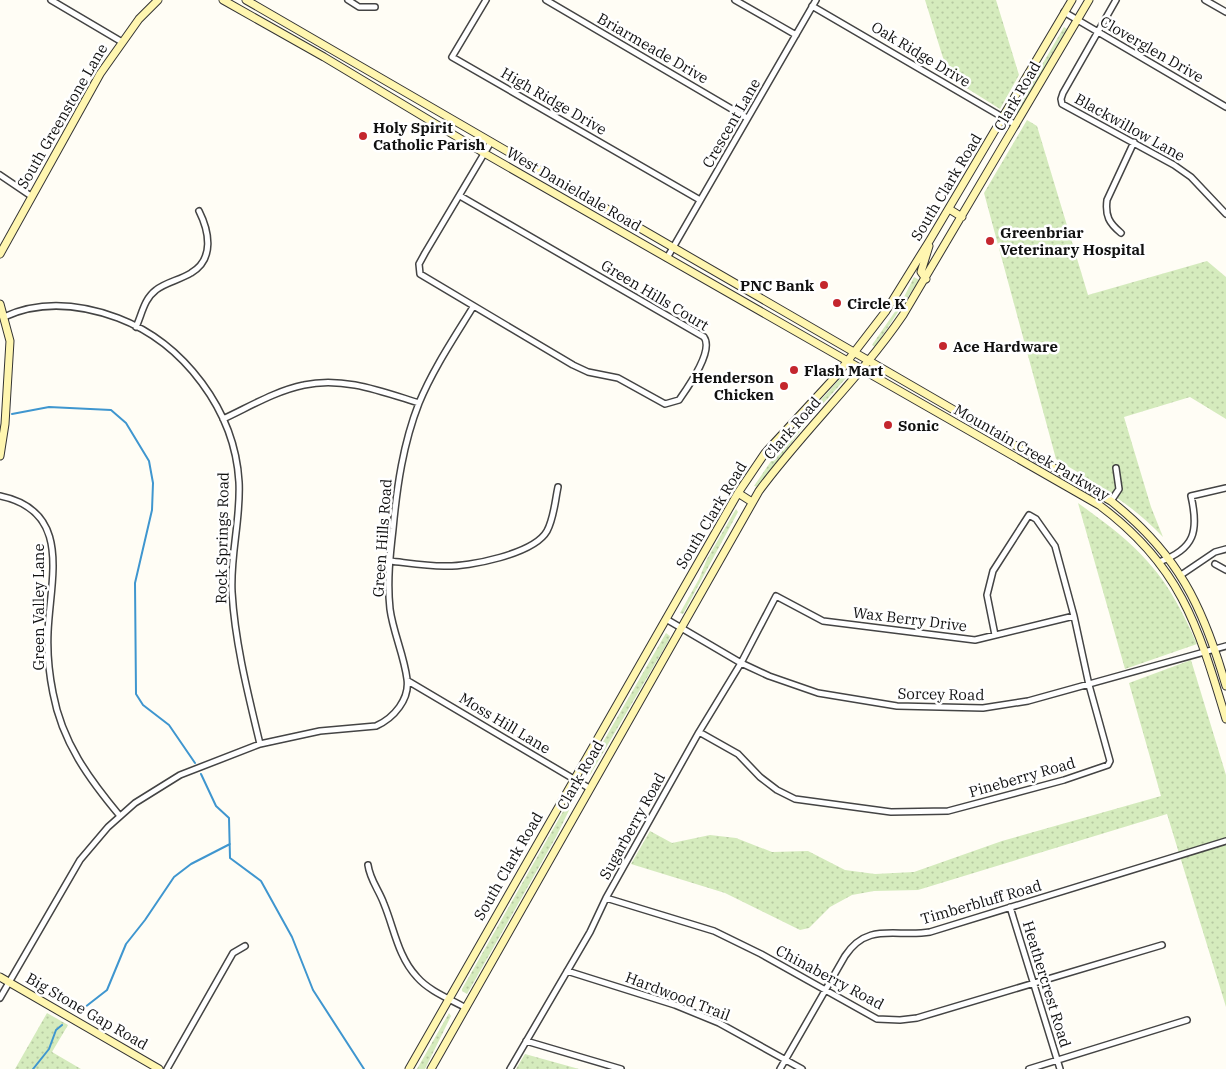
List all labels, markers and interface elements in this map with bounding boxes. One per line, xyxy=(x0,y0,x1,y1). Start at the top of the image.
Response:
street label: Briarmeade Drive xyxy=(594,8,712,88)
street label: Cloverglen Drive xyxy=(1097,12,1207,86)
street label: Oak Ridge Drive xyxy=(868,17,974,91)
street label: South Greenstone Lane xyxy=(13,40,111,192)
street label: Clark Road xyxy=(989,58,1045,134)
street label: High Ridge Drive xyxy=(498,63,610,139)
street label: Crescent Lane xyxy=(698,75,764,171)
street label: Blackwillow Lane xyxy=(1072,89,1188,165)
place label: Holy Spirit Catholic Parish xyxy=(373,118,485,154)
marker: Holy Spirit Catholic Parish xyxy=(357,130,369,142)
street label: South Clark Road xyxy=(906,130,986,244)
street label: West Danieldale Road xyxy=(503,143,645,235)
place label: Greenbriar Veterinary Hospital xyxy=(1000,223,1145,259)
marker: Greenbriar Veterinary Hospital xyxy=(984,235,996,247)
street label: Green Hills Court xyxy=(598,255,712,335)
place label: PNC Bank xyxy=(740,276,815,295)
marker: PNC Bank xyxy=(818,279,830,291)
place label: Circle K xyxy=(847,294,906,313)
marker: Circle K xyxy=(831,297,843,309)
place label: Ace Hardware xyxy=(953,337,1058,356)
marker: Ace Hardware xyxy=(937,340,949,352)
place label: Flash Mart xyxy=(804,361,884,380)
marker: Flash Mart xyxy=(788,364,800,376)
place label: Henderson Chicken xyxy=(692,368,774,404)
marker: Henderson Chicken xyxy=(778,380,790,392)
street label: Clark Road xyxy=(760,393,824,463)
street label: Mountain Creek Parkway xyxy=(951,400,1113,504)
place label: Sonic xyxy=(898,416,939,435)
marker: Sonic xyxy=(882,419,894,431)
street label: South Clark Road xyxy=(671,458,751,572)
street label: Rock Springs Road xyxy=(211,472,233,604)
street label: Green Hills Road xyxy=(368,478,396,598)
street label: Green Valley Lane xyxy=(29,544,48,670)
street label: Wax Berry Drive xyxy=(852,603,968,635)
street label: Sorcey Road xyxy=(897,684,985,704)
street label: Moss Hill Lane xyxy=(456,688,554,758)
street label: Clark Road xyxy=(552,737,608,813)
street label: Pineberry Road xyxy=(967,753,1077,801)
street label: Sugarberry Road xyxy=(595,769,669,883)
street label: South Clark Road xyxy=(469,809,547,923)
street label: Timberbluff Road xyxy=(918,876,1044,928)
street label: Heathercrest Road xyxy=(1019,918,1075,1050)
street label: Chinaberry Road xyxy=(773,941,887,1013)
street label: Hardwood Trail xyxy=(623,967,733,1025)
street label: Big Stone Gap Road xyxy=(23,968,151,1054)

